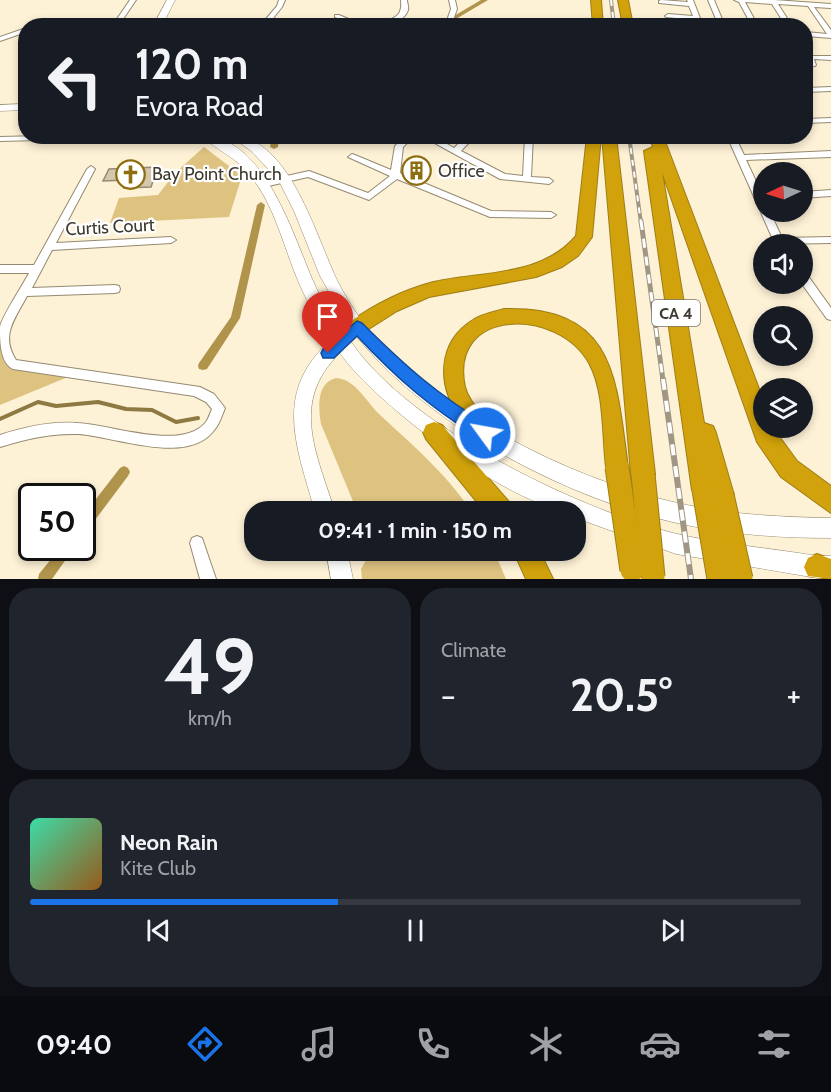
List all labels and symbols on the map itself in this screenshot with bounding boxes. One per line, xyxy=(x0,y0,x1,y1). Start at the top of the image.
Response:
building icon: Office xyxy=(401,155,433,187)
church icon: Bay Point Church xyxy=(115,158,147,190)
place label: Office xyxy=(438,160,485,182)
north arrow xyxy=(753,162,813,222)
place label: Bay Point Church xyxy=(152,163,282,185)
street label: Curtis Court xyxy=(65,214,155,240)
pin xyxy=(302,291,353,353)
road number: CA 4 xyxy=(652,300,700,326)
position arrow xyxy=(453,401,517,465)
speed limit sign: 50 xyxy=(18,483,96,561)

